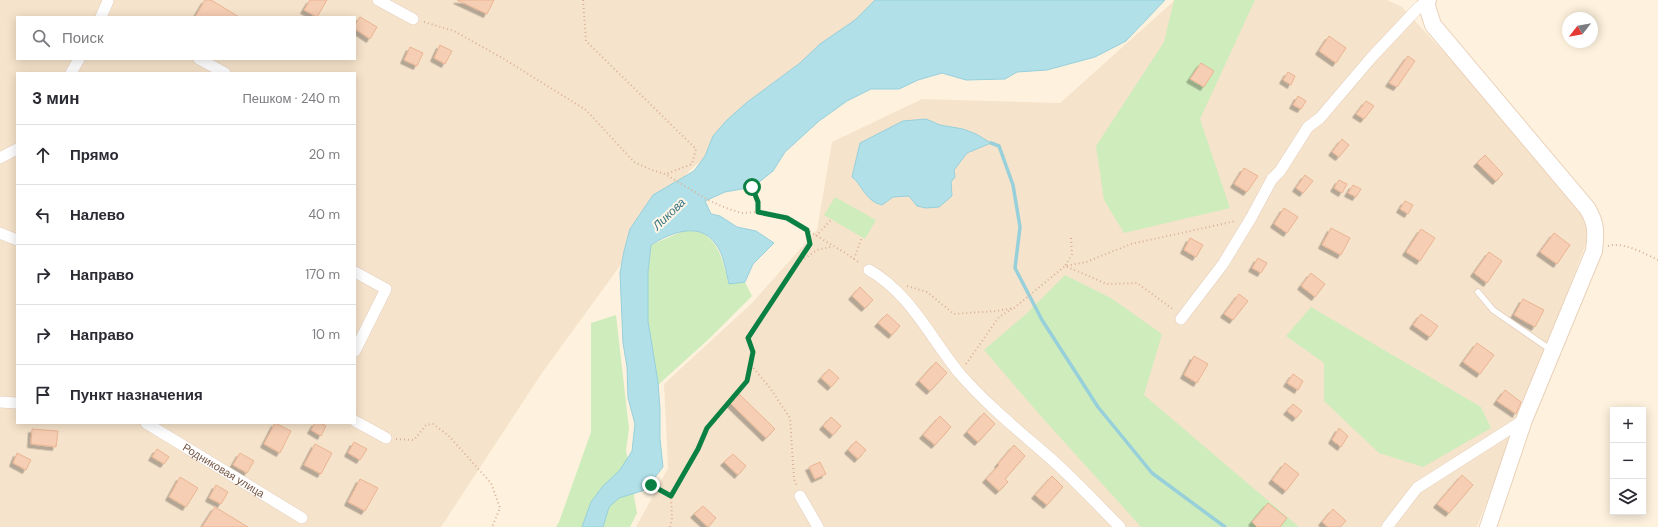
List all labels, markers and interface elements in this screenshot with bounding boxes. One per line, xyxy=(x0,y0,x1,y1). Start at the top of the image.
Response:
north arrow xyxy=(1562,12,1598,48)
search box xyxy=(16,16,356,60)
icon: search xyxy=(30,27,52,49)
text: Поиск xyxy=(62,28,104,48)
text: 3 мин xyxy=(32,87,80,109)
text: Пешком · 240 m xyxy=(242,90,340,107)
icon: ahead xyxy=(32,144,54,166)
text: Прямо xyxy=(70,145,119,165)
text: 20 m xyxy=(309,146,340,163)
route start xyxy=(743,178,761,196)
water label: Ликова xyxy=(648,194,689,234)
icon: left xyxy=(32,204,54,226)
text: Налево xyxy=(70,205,125,225)
text: 40 m xyxy=(308,206,340,223)
icon: right xyxy=(32,264,54,286)
text: Направо xyxy=(70,265,134,285)
text: 170 m xyxy=(305,266,340,283)
icon: right xyxy=(32,324,54,346)
text: Направо xyxy=(70,325,134,345)
text: 10 m xyxy=(312,326,340,343)
icon: arrive xyxy=(32,384,54,406)
text: Пункт назначения xyxy=(70,385,203,405)
map controls xyxy=(1610,407,1646,515)
button: + xyxy=(1610,407,1646,443)
street label: Родниковая улица xyxy=(180,440,268,501)
button: − xyxy=(1610,443,1646,479)
route end xyxy=(642,476,660,494)
button: layers xyxy=(1610,479,1646,515)

